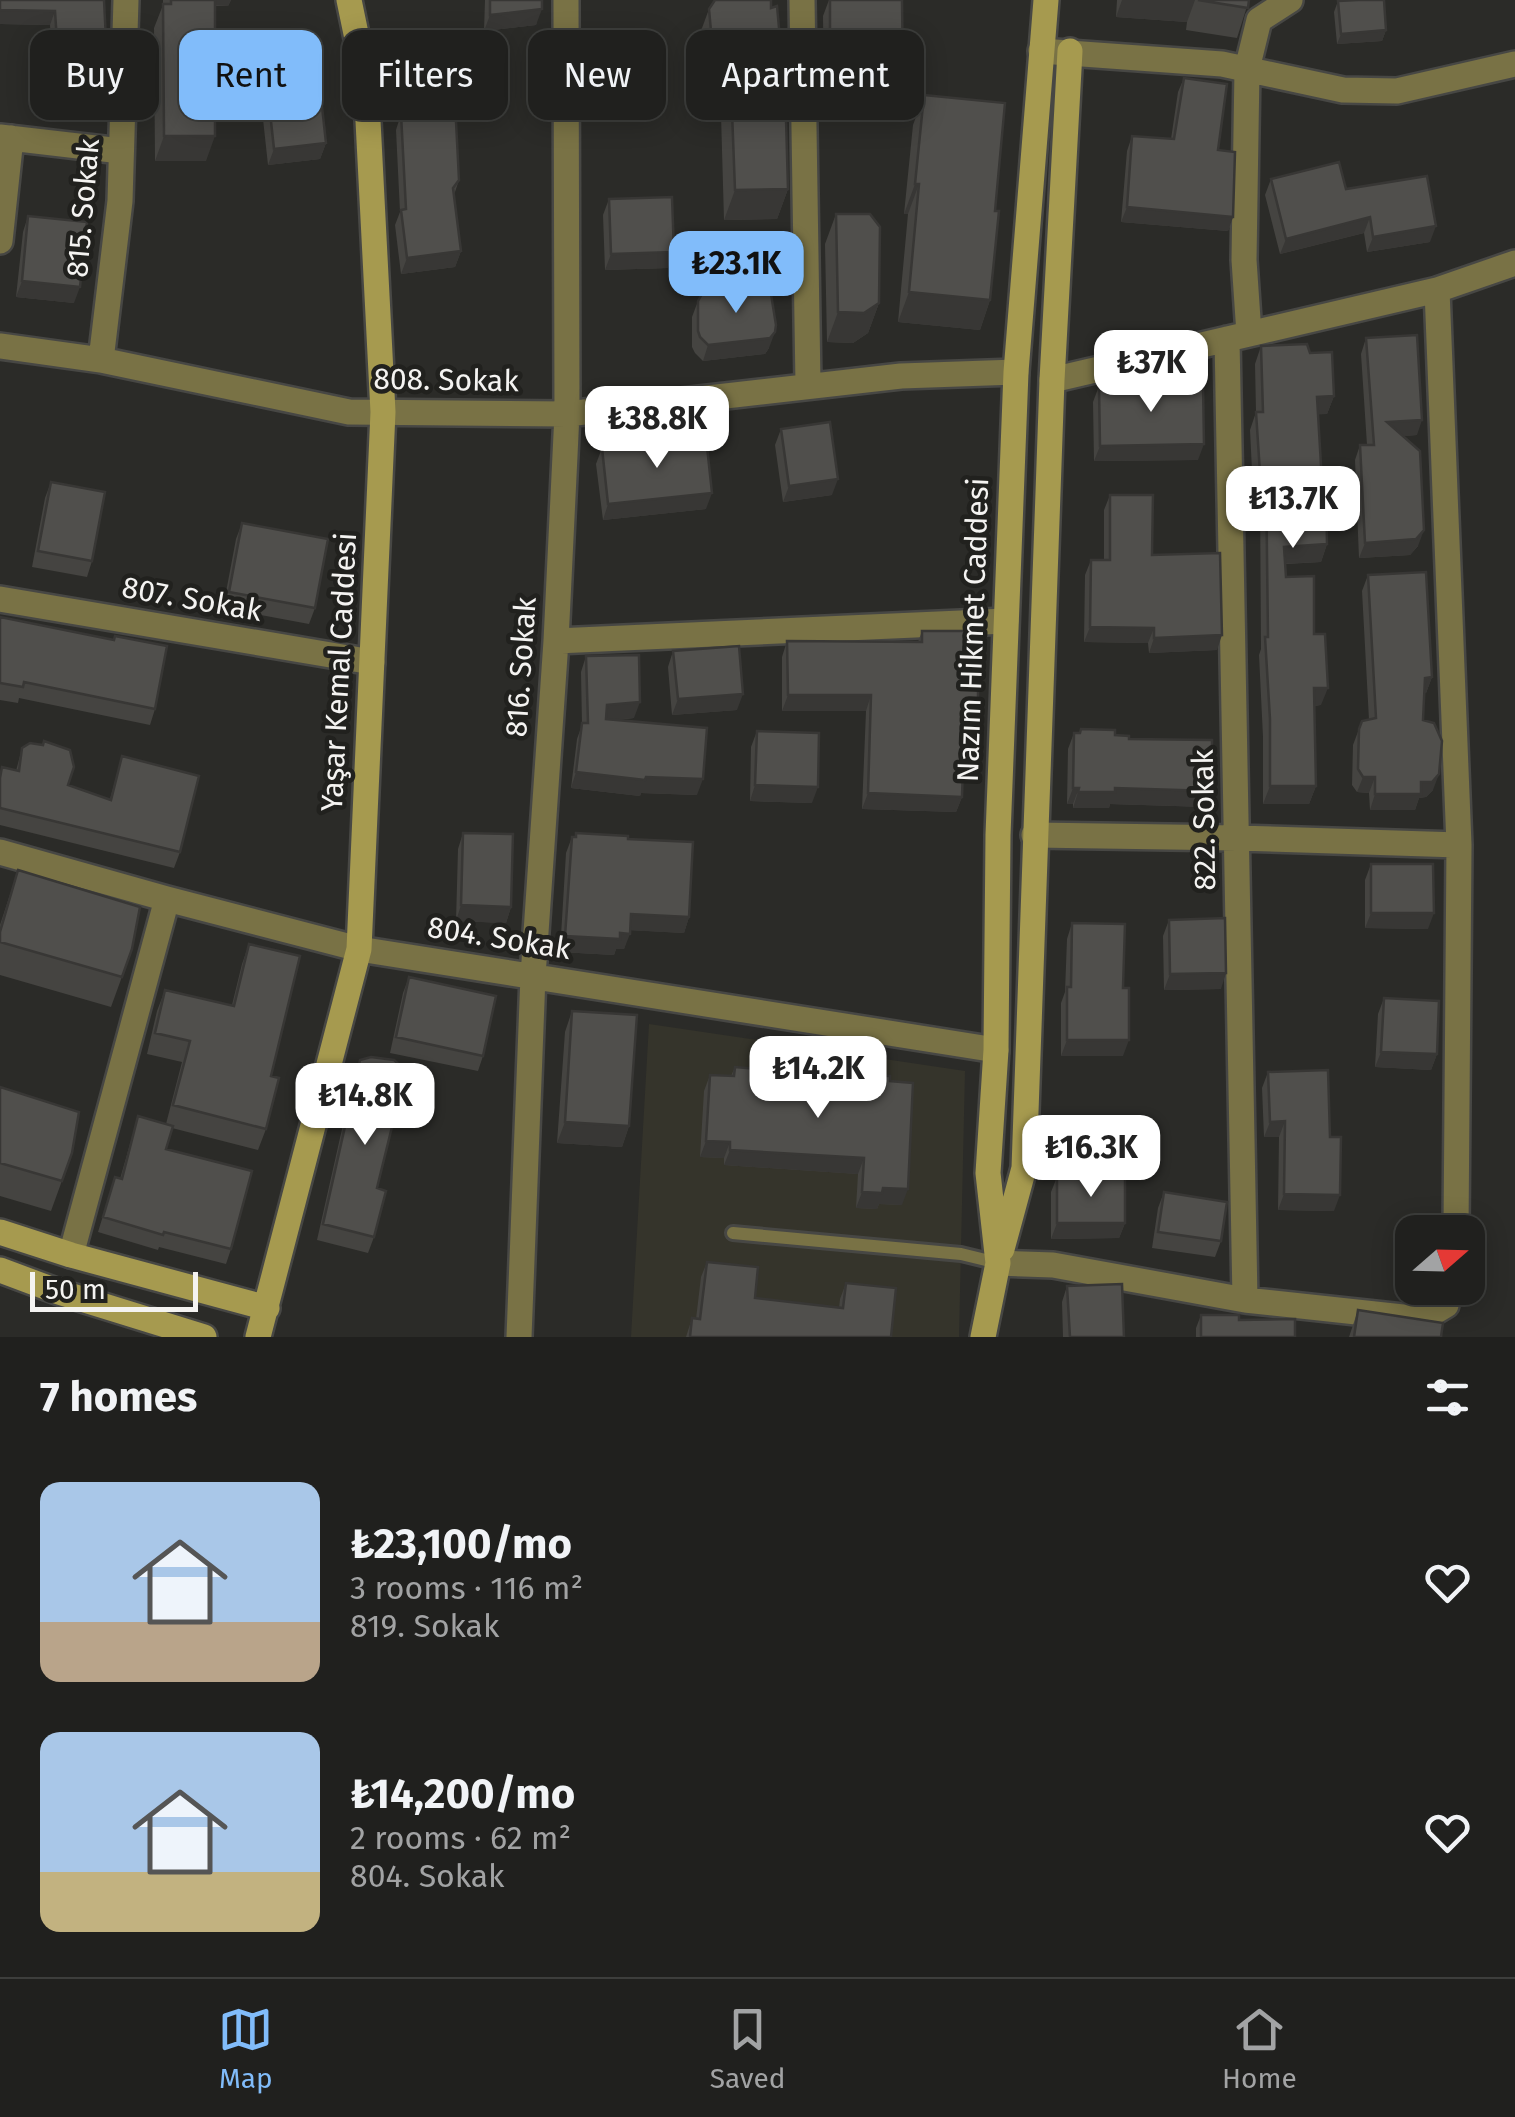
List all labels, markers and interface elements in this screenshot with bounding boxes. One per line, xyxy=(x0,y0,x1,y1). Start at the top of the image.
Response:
chip: Buy xyxy=(30,30,159,120)
chip: Rent xyxy=(179,30,322,120)
chip: Filters xyxy=(342,30,508,120)
chip: New xyxy=(528,30,666,120)
chip: Apartment xyxy=(686,30,924,120)
street label: 815. Sokak xyxy=(59,136,107,279)
pin: ₺23.1K xyxy=(655,231,817,316)
text: ₺23.1K xyxy=(691,244,781,282)
pin: ₺37K xyxy=(1092,330,1210,415)
text: ₺37K xyxy=(1116,343,1186,381)
street label: 808. Sokak xyxy=(373,361,520,399)
pin: ₺38.8K xyxy=(576,386,738,471)
text: ₺38.8K xyxy=(607,399,707,437)
pin: ₺13.7K xyxy=(1212,466,1374,551)
street label: Nazım Hikmet Caddesi xyxy=(950,477,996,783)
text: ₺13.7K xyxy=(1248,479,1338,517)
street label: Yaşar Kemal Caddesi xyxy=(314,532,364,812)
street label: 807. Sokak xyxy=(119,569,265,629)
street label: 816. Sokak xyxy=(498,595,544,738)
street label: 822. Sokak xyxy=(1185,748,1223,891)
street label: 804. Sokak xyxy=(425,909,574,967)
pin: ₺14.2K xyxy=(737,1036,899,1121)
text: ₺14.2K xyxy=(772,1049,864,1087)
pin: ₺14.8K xyxy=(284,1063,446,1148)
text: ₺14.8K xyxy=(317,1076,413,1114)
pin: ₺16.3K xyxy=(1010,1115,1172,1200)
text: ₺16.3K xyxy=(1044,1128,1138,1166)
north arrow xyxy=(1395,1215,1485,1305)
map controls xyxy=(1395,1215,1485,1305)
scale bar xyxy=(30,1267,198,1312)
text: 50 m xyxy=(45,1273,106,1306)
icon: filters xyxy=(1420,1370,1475,1425)
text: 7 homes xyxy=(40,1372,197,1422)
text: ₺23,100/mo xyxy=(350,1519,572,1569)
icon: home xyxy=(120,1522,240,1642)
icon: heart xyxy=(1420,1555,1475,1610)
text: 3 rooms · 116 m² xyxy=(350,1569,583,1607)
text: 819. Sokak xyxy=(350,1607,499,1645)
text: ₺14,200/mo xyxy=(350,1769,575,1819)
icon: home xyxy=(120,1772,240,1892)
icon: heart xyxy=(1420,1805,1475,1860)
text: 2 rooms · 62 m² xyxy=(350,1819,571,1857)
text: 804. Sokak xyxy=(350,1857,505,1895)
tab: Map xyxy=(218,2002,273,2095)
tab: Saved xyxy=(710,2002,786,2095)
tab: Home xyxy=(1222,2002,1297,2095)

